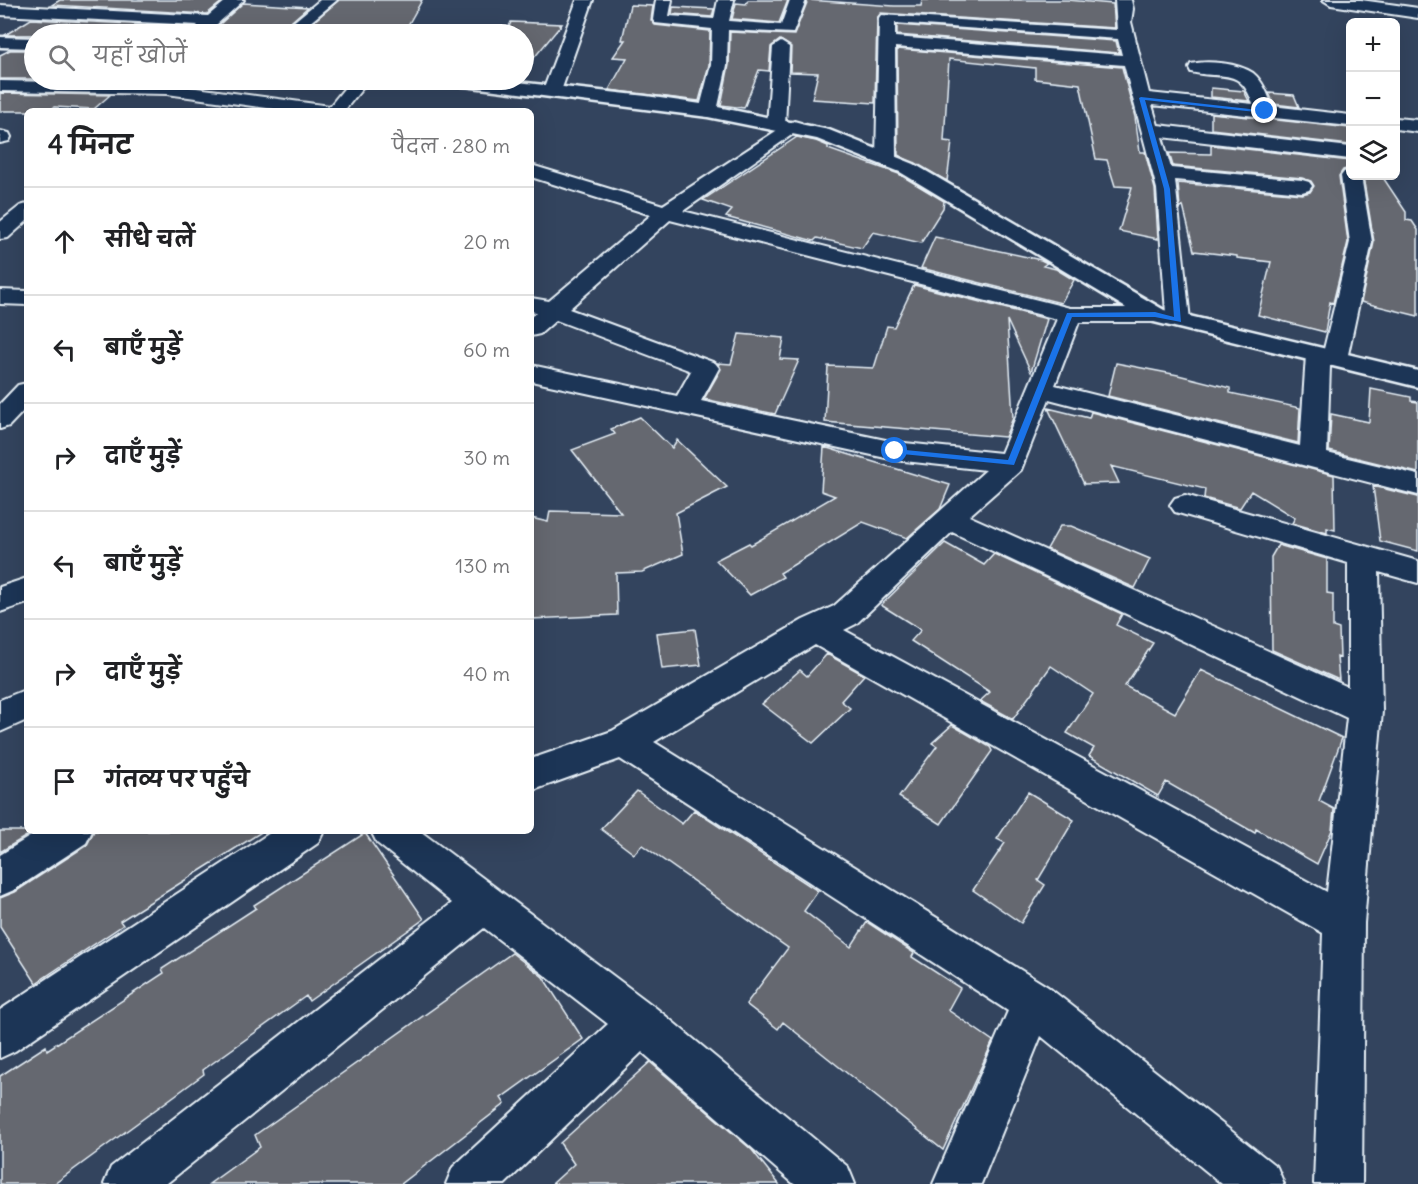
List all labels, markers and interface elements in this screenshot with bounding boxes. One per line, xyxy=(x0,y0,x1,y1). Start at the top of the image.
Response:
map controls xyxy=(1346,18,1400,180)
button: + xyxy=(1346,18,1400,72)
search box xyxy=(24,24,534,90)
icon: search xyxy=(45,41,78,74)
text: यहाँ खोजें xyxy=(93,41,187,69)
button: − xyxy=(1346,72,1400,126)
route end xyxy=(1251,97,1277,123)
button: layers xyxy=(1346,126,1400,180)
text: 4 मिनट xyxy=(48,128,132,161)
text: पैदल · 280 m xyxy=(392,133,510,158)
icon: ahead xyxy=(48,225,81,258)
text: सीधे चलें xyxy=(105,225,195,253)
text: 20 m xyxy=(464,229,510,254)
icon: left xyxy=(48,333,81,366)
text: बाएँ मुड़ें xyxy=(105,333,182,361)
text: 60 m xyxy=(463,337,510,362)
route start xyxy=(881,437,907,463)
icon: right xyxy=(48,441,81,474)
text: दाएँ मुड़ें xyxy=(105,441,181,469)
text: 30 m xyxy=(463,445,510,470)
icon: left xyxy=(48,549,81,582)
text: बाएँ मुड़ें xyxy=(105,549,182,577)
text: 130 m xyxy=(455,553,510,578)
icon: right xyxy=(48,657,81,690)
text: दाएँ मुड़ें xyxy=(105,657,181,685)
text: 40 m xyxy=(463,661,510,686)
icon: arrive xyxy=(48,765,81,798)
text: गंतव्य पर पहुँचे xyxy=(105,765,249,793)

